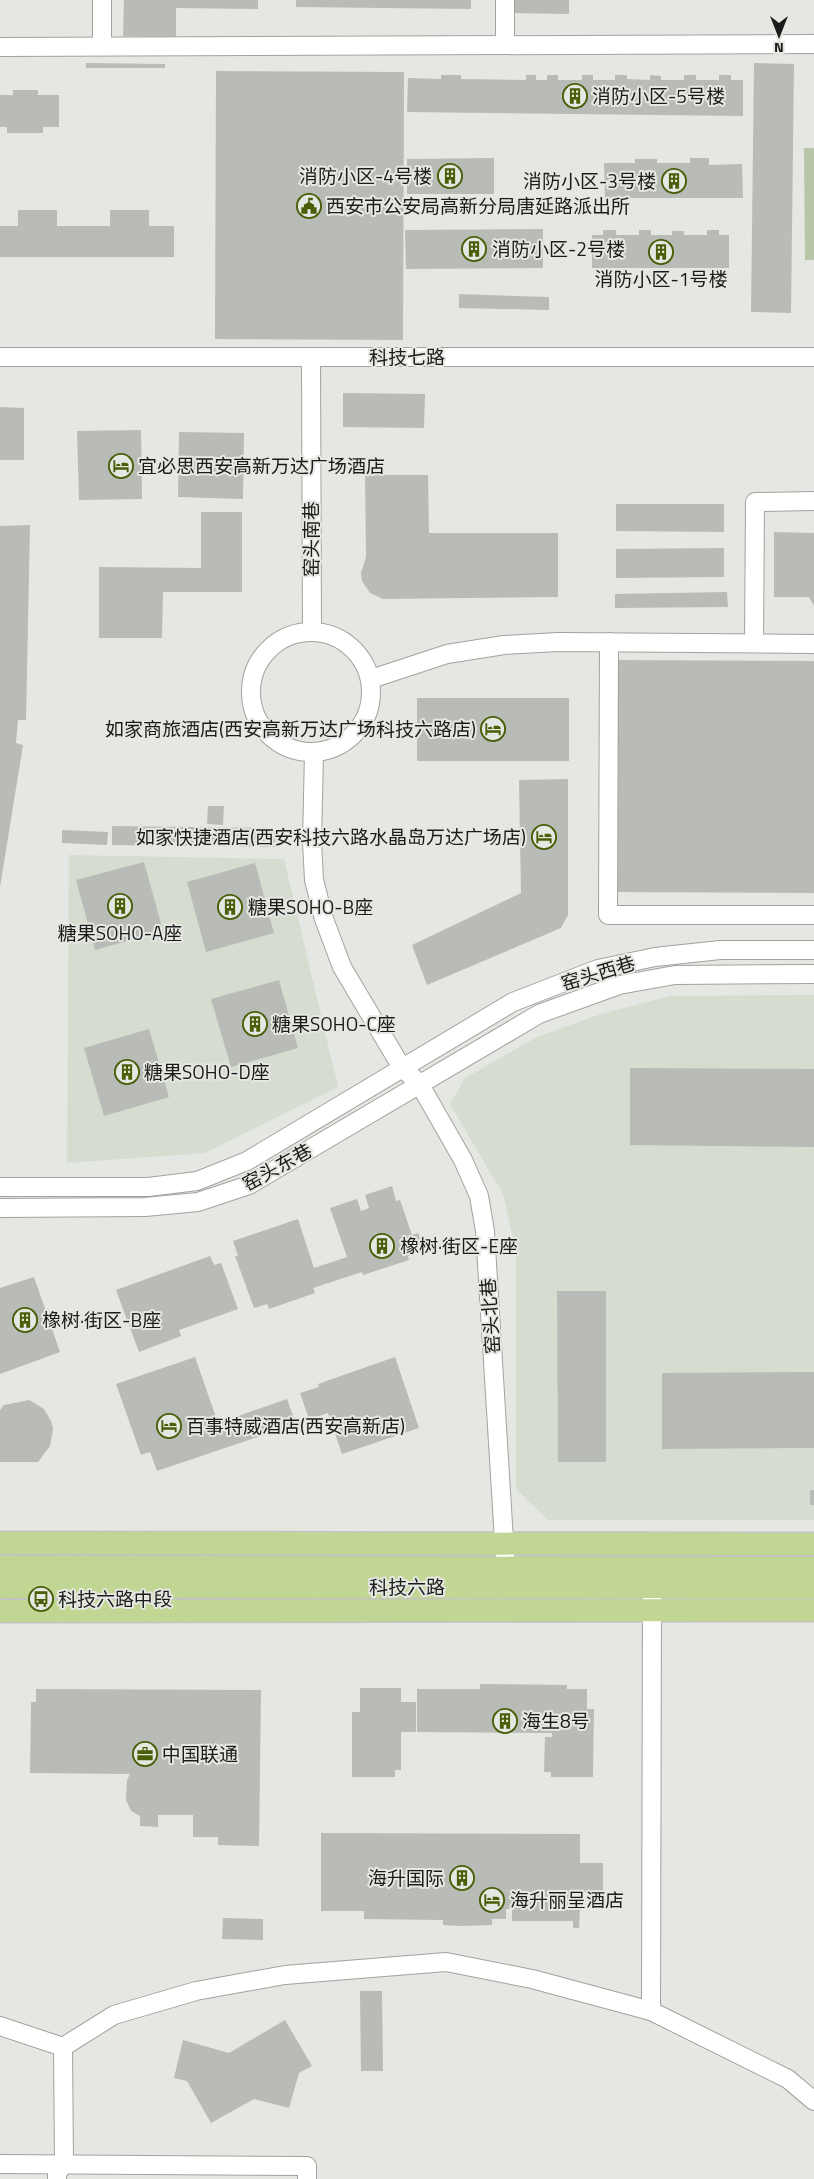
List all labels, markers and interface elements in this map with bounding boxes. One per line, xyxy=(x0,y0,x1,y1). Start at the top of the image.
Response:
north arrow xyxy=(754,10,804,60)
text: N xyxy=(774,38,784,59)
place label: 消防小区-5号楼 xyxy=(592,81,725,110)
building icon: 消防小区-5号楼 xyxy=(562,83,588,109)
place label: 消防小区-4号楼 xyxy=(299,161,432,190)
building icon: 消防小区-4号楼 xyxy=(437,163,463,189)
place label: 消防小区-3号楼 xyxy=(523,166,656,195)
building icon: 消防小区-3号楼 xyxy=(661,168,687,194)
place label: 西安市公安局高新分局唐延路派出所 xyxy=(326,191,630,220)
public building icon: 西安市公安局高新分局唐延路派出所 xyxy=(296,193,322,219)
place label: 消防小区-2号楼 xyxy=(492,234,625,263)
building icon: 消防小区-2号楼 xyxy=(461,236,487,262)
building icon: 消防小区-1号楼 xyxy=(648,239,674,265)
place label: 消防小区-1号楼 xyxy=(595,264,727,293)
street label: 科技七路 xyxy=(369,342,445,371)
place label: 宜必思西安高新万达广场酒店 xyxy=(138,451,385,480)
hotel icon: 宜必思西安高新万达广场酒店 xyxy=(108,453,134,479)
street label: 窑头南巷 xyxy=(296,501,325,577)
place label: 如家商旅酒店(西安高新万达广场科技六路店) xyxy=(105,714,476,743)
hotel icon: 如家商旅酒店(西安高新万达广场科技六路店) xyxy=(480,716,506,742)
place label: 如家快捷酒店(西安科技六路水晶岛万达广场店) xyxy=(136,822,526,851)
hotel icon: 如家快捷酒店(西安科技六路水晶岛万达广场店) xyxy=(531,824,557,850)
place label: 糖果SOHO-B座 xyxy=(248,892,373,921)
building icon: 糖果SOHO-A座 xyxy=(107,893,133,919)
building icon: 糖果SOHO-B座 xyxy=(217,894,243,920)
place label: 糖果SOHO-A座 xyxy=(58,918,182,947)
street label: 窑头西巷 xyxy=(557,948,638,998)
place label: 糖果SOHO-C座 xyxy=(272,1009,396,1038)
building icon: 糖果SOHO-C座 xyxy=(242,1011,268,1037)
place label: 糖果SOHO-D座 xyxy=(144,1057,270,1086)
building icon: 糖果SOHO-D座 xyxy=(114,1059,140,1085)
street label: 窑头东巷 xyxy=(236,1135,317,1198)
place label: 橡树·街区-E座 xyxy=(400,1231,518,1260)
building icon: 橡树·街区-E座 xyxy=(369,1233,395,1259)
street label: 窑头北巷 xyxy=(472,1277,507,1355)
place label: 橡树·街区-B座 xyxy=(42,1305,161,1334)
building icon: 橡树·街区-B座 xyxy=(12,1307,38,1333)
place label: 百事特威酒店(西安高新店) xyxy=(186,1411,405,1440)
hotel icon: 百事特威酒店(西安高新店) xyxy=(156,1413,182,1439)
street label: 科技六路 xyxy=(369,1572,445,1601)
place label: 科技六路中段 xyxy=(58,1584,172,1613)
bus stop icon: 科技六路中段 xyxy=(28,1586,54,1612)
place label: 海生8号 xyxy=(522,1706,590,1735)
building icon: 海生8号 xyxy=(492,1708,518,1734)
place label: 中国联通 xyxy=(162,1739,238,1768)
office icon: 中国联通 xyxy=(132,1741,158,1767)
place label: 海升国际 xyxy=(368,1863,444,1892)
building icon: 海升国际 xyxy=(449,1865,475,1891)
place label: 海升丽呈酒店 xyxy=(510,1885,624,1914)
hotel icon: 海升丽呈酒店 xyxy=(479,1887,505,1913)

